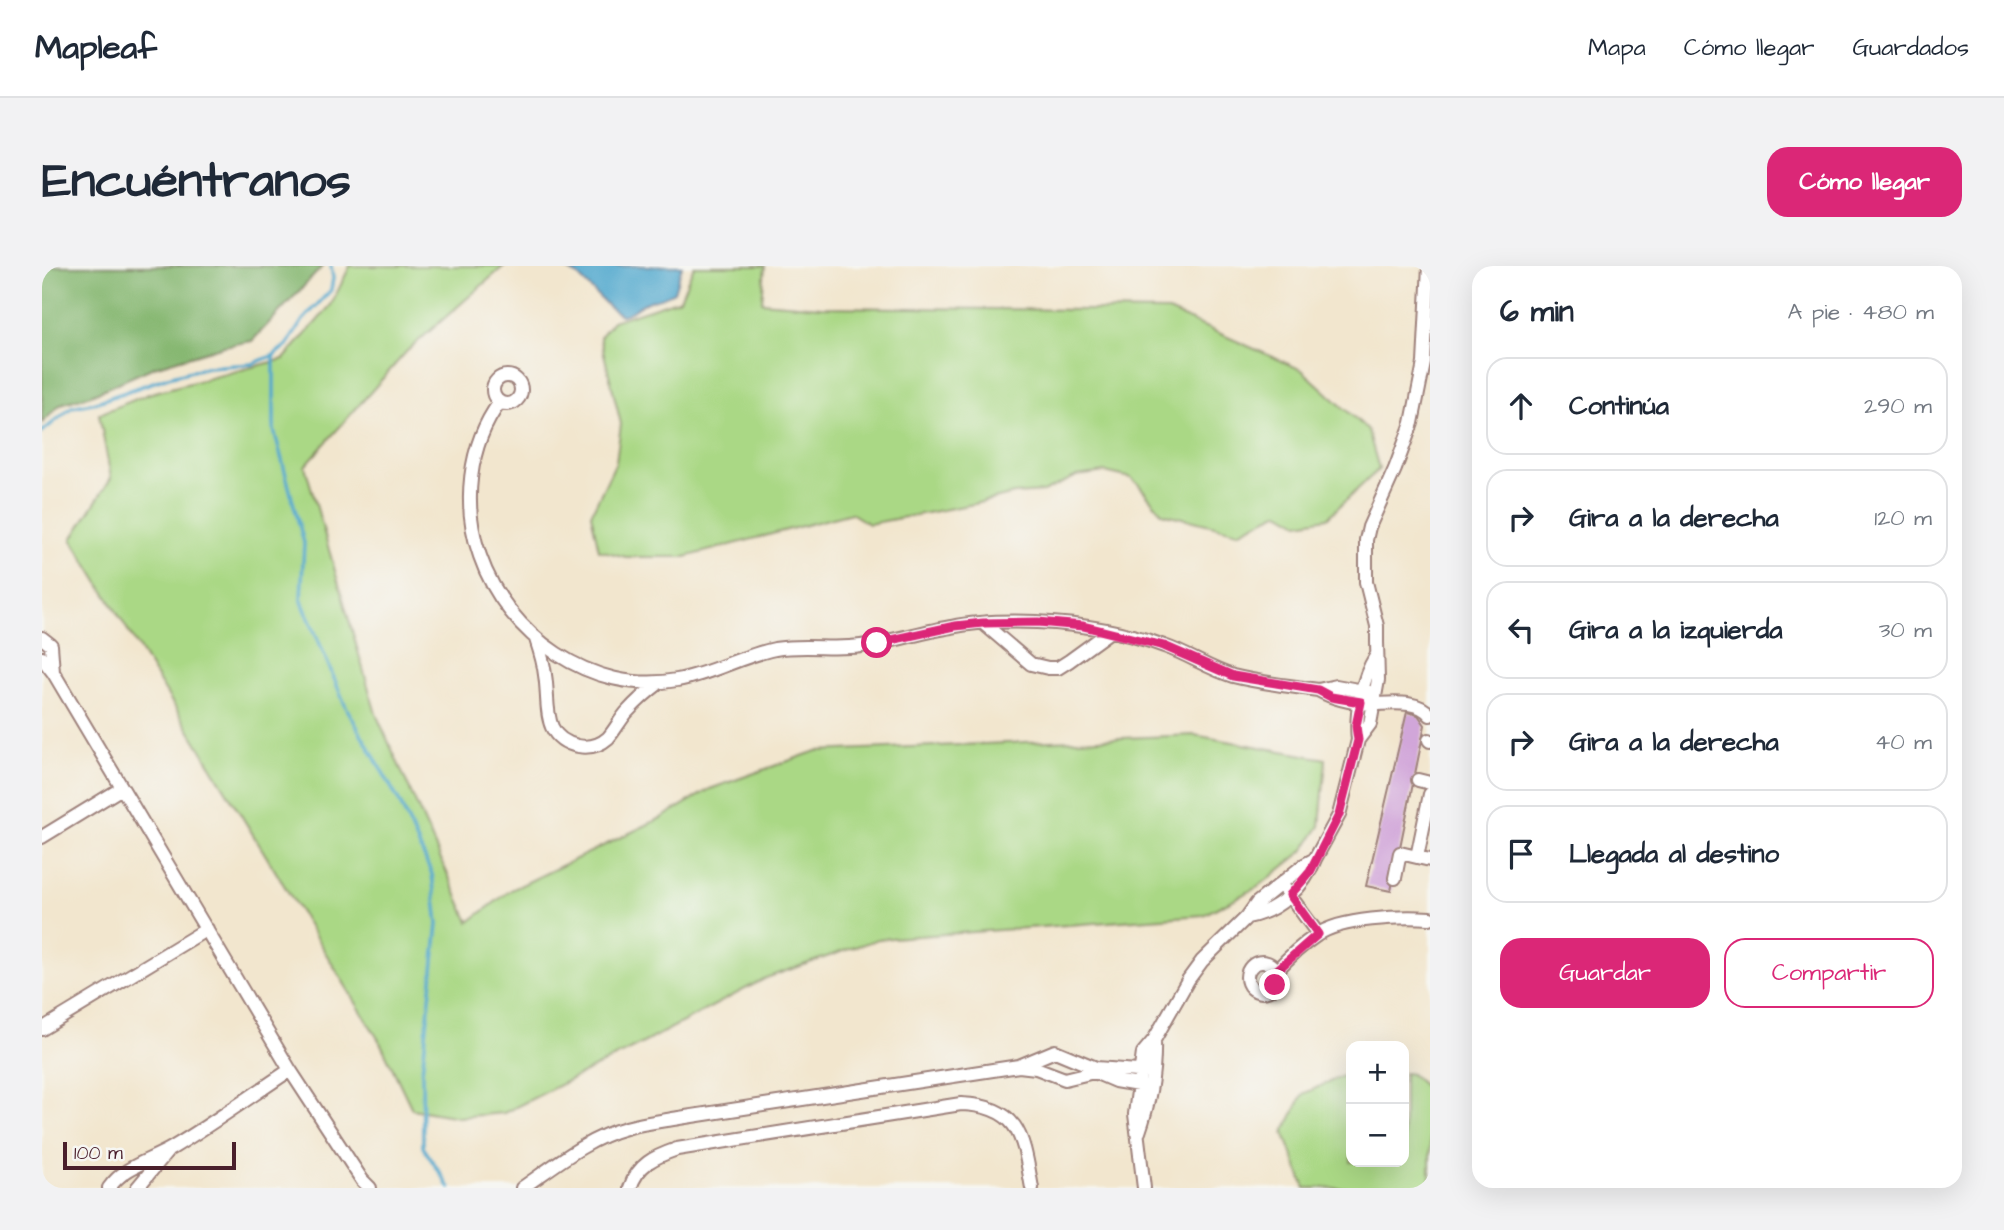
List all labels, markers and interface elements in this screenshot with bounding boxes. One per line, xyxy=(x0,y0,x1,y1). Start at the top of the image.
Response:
text: Mapleaf xyxy=(35,25,157,71)
text: Mapa xyxy=(1588,31,1646,65)
text: Cómo llegar xyxy=(1684,31,1814,65)
text: Guardados xyxy=(1852,31,1969,65)
button: Cómo llegar xyxy=(1767,147,1962,217)
text: Encuéntranos xyxy=(42,148,351,216)
text: 6 min xyxy=(1500,291,1574,333)
text: A pie · 480 m xyxy=(1787,296,1934,328)
icon: ahead xyxy=(1502,387,1540,425)
text: Continúa xyxy=(1569,388,1669,424)
text: 290 m xyxy=(1864,390,1932,422)
icon: right xyxy=(1502,499,1540,537)
text: Gira a la derecha xyxy=(1569,500,1779,536)
text: 120 m xyxy=(1874,502,1932,534)
icon: left xyxy=(1502,611,1540,649)
text: Gira a la izquierda xyxy=(1569,612,1783,648)
text: 30 m xyxy=(1879,614,1932,646)
route start xyxy=(861,627,892,658)
icon: right xyxy=(1502,723,1540,761)
text: Gira a la derecha xyxy=(1569,724,1779,760)
text: 40 m xyxy=(1875,726,1932,758)
icon: arrive xyxy=(1502,835,1540,873)
text: Llegada al destino xyxy=(1569,836,1779,872)
button: Guardar xyxy=(1500,938,1710,1008)
button: Compartir xyxy=(1724,938,1934,1008)
route end xyxy=(1259,969,1290,1000)
map controls xyxy=(1346,1041,1409,1167)
button: + xyxy=(1346,1041,1409,1104)
button: − xyxy=(1346,1104,1409,1167)
scale bar xyxy=(63,1139,236,1171)
text: 100 m xyxy=(74,1140,123,1167)

